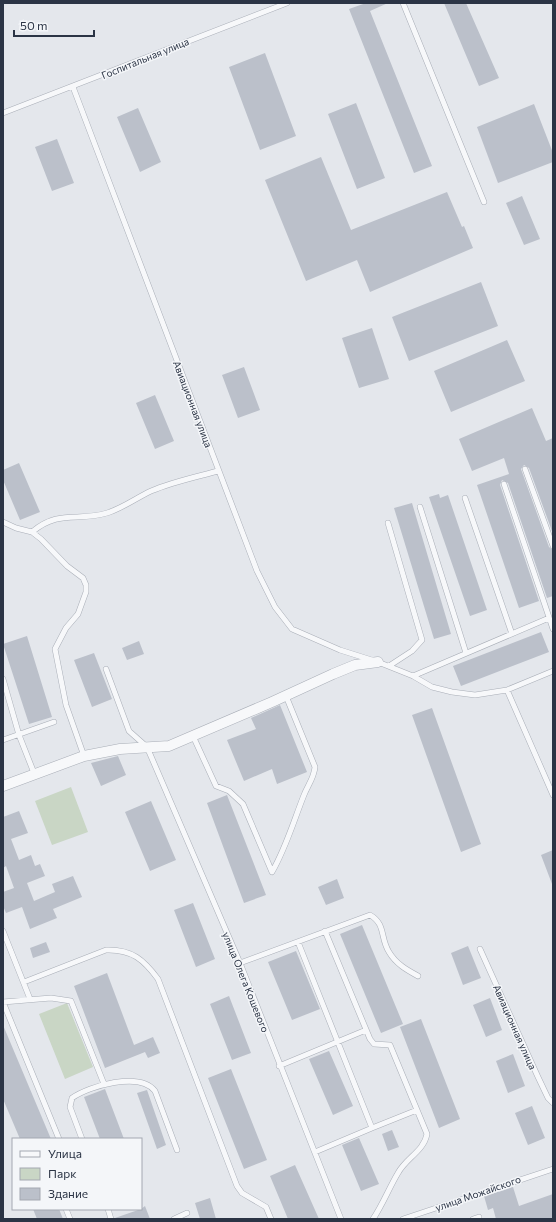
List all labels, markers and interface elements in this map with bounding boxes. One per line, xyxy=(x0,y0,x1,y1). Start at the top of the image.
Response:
scale bar xyxy=(14,12,94,38)
text: 50 m xyxy=(20,18,48,32)
street label: Госпитальная улица xyxy=(99,35,191,81)
street label: Авиационная улица xyxy=(171,359,215,449)
street label: улица Олега Кошевого xyxy=(220,930,272,1034)
street label: Авиационная улица xyxy=(491,983,539,1071)
legend xyxy=(12,1138,142,1210)
text: Улица xyxy=(48,1146,82,1160)
text: Парк xyxy=(48,1166,77,1180)
street label: улица Можайского xyxy=(434,1173,522,1213)
text: Здание xyxy=(48,1186,88,1200)

